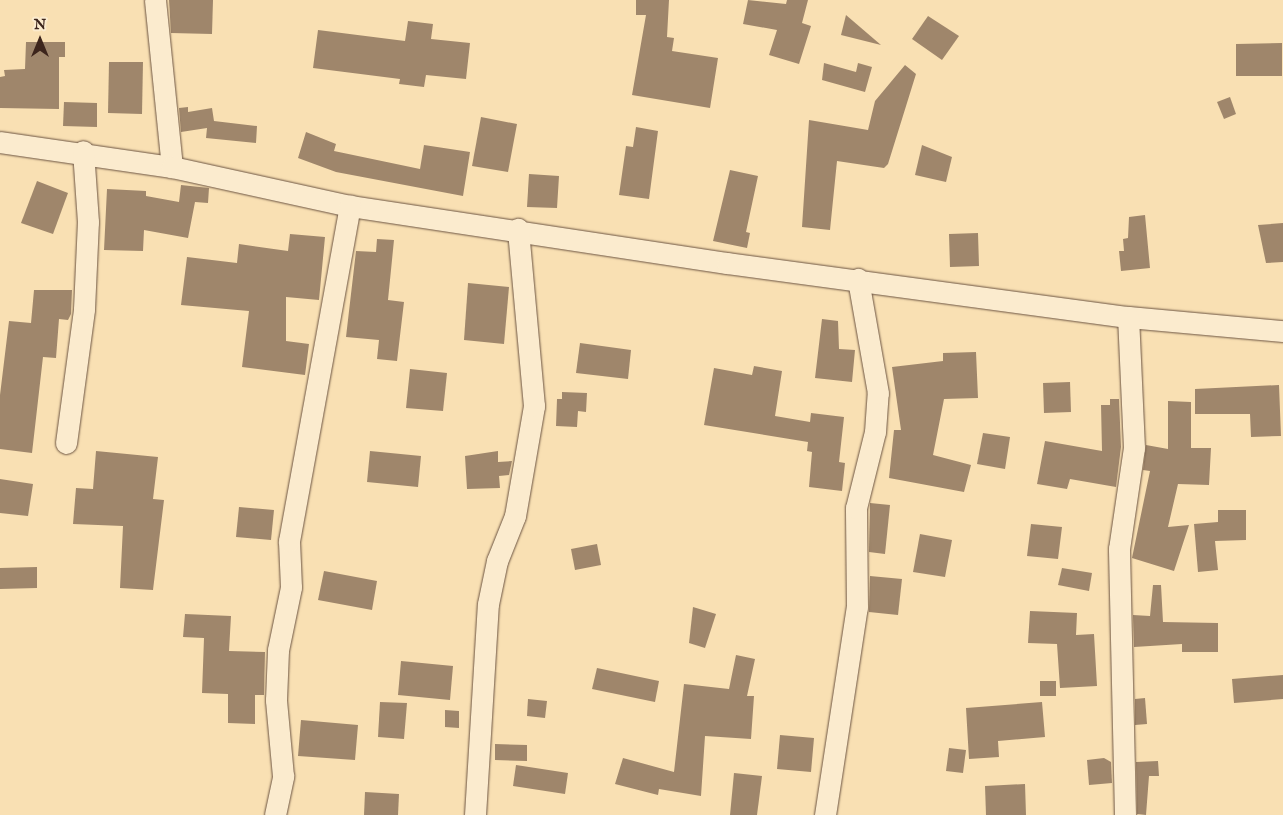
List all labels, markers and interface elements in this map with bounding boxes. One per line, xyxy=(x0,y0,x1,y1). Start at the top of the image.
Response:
north arrow xyxy=(15,15,65,65)
text: N xyxy=(34,16,46,34)

